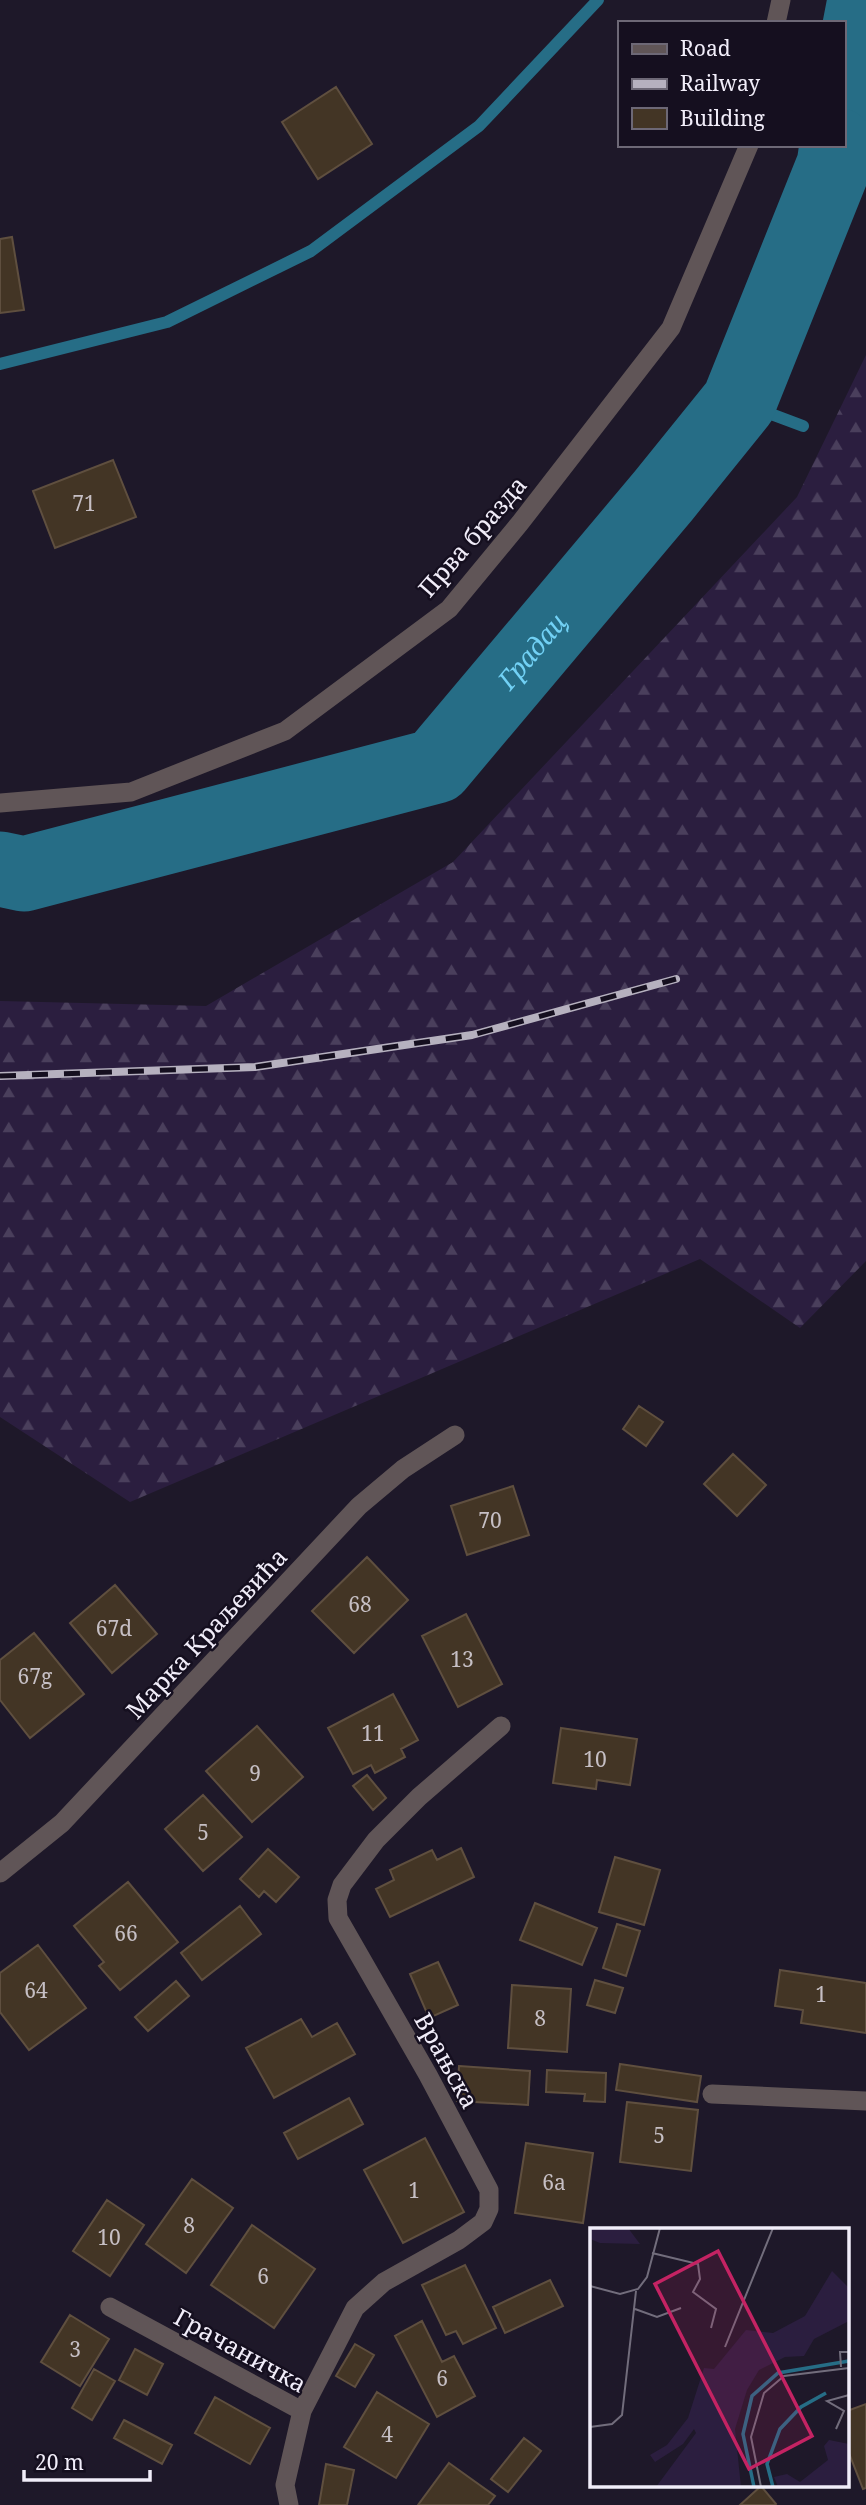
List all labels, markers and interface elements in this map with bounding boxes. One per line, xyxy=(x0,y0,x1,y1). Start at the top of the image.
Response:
legend xyxy=(618,21,845,147)
text: Road xyxy=(680,34,731,62)
text: Railway xyxy=(680,69,760,97)
text: Building xyxy=(680,104,765,132)
street label: Прва бразда xyxy=(410,469,534,604)
house number: 71 xyxy=(72,489,96,517)
water label: Градац xyxy=(488,605,574,698)
house number: 70 xyxy=(478,1506,502,1534)
street label: Марка Краљевића xyxy=(118,1540,294,1726)
house number: 68 xyxy=(348,1590,372,1618)
house number: 67d xyxy=(96,1614,132,1642)
house number: 13 xyxy=(450,1645,474,1673)
house number: 67g xyxy=(18,1662,53,1690)
house number: 11 xyxy=(361,1719,385,1747)
house number: 10 xyxy=(583,1745,607,1773)
house number: 9 xyxy=(249,1759,261,1787)
house number: 5 xyxy=(197,1818,209,1846)
house number: 66 xyxy=(114,1919,138,1947)
house number: 64 xyxy=(24,1976,48,2004)
house number: 1 xyxy=(815,1980,827,2008)
house number: 8 xyxy=(534,2004,546,2032)
street label: Врањска xyxy=(407,2006,487,2114)
house number: 5 xyxy=(653,2121,665,2149)
house number: 6a xyxy=(542,2168,566,2196)
house number: 1 xyxy=(408,2176,420,2204)
house number: 8 xyxy=(183,2211,195,2239)
house number: 10 xyxy=(97,2223,121,2251)
inset map xyxy=(590,2228,848,2488)
house number: 6 xyxy=(257,2262,269,2290)
street label: Грачаничка xyxy=(169,2300,313,2400)
house number: 3 xyxy=(69,2335,81,2363)
house number: 6 xyxy=(436,2364,448,2392)
house number: 4 xyxy=(381,2420,393,2448)
scale bar xyxy=(24,2438,150,2482)
text: 20 m xyxy=(35,2448,84,2476)

